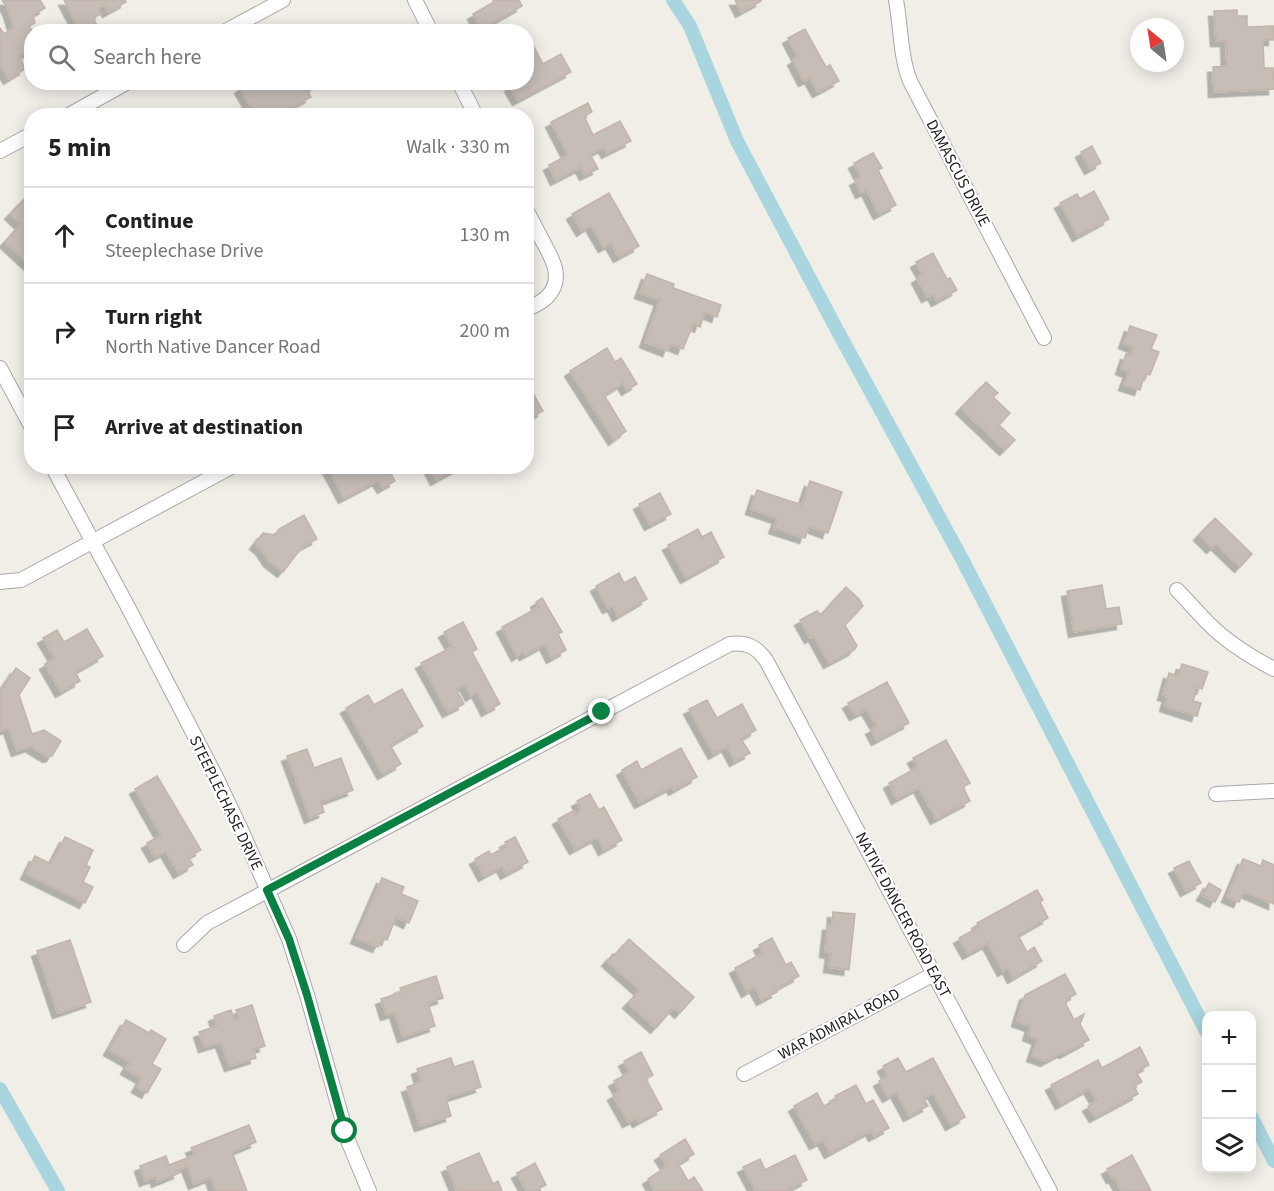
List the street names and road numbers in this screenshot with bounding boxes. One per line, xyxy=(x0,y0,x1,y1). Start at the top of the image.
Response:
street label: DAMASCUS DRIVE xyxy=(921,116,995,230)
street label: STEEPLECHASE DRIVE xyxy=(184,732,268,874)
street label: NATIVE DANCER ROAD EAST xyxy=(850,828,956,1002)
street label: WAR ADMIRAL ROAD xyxy=(774,983,904,1065)

